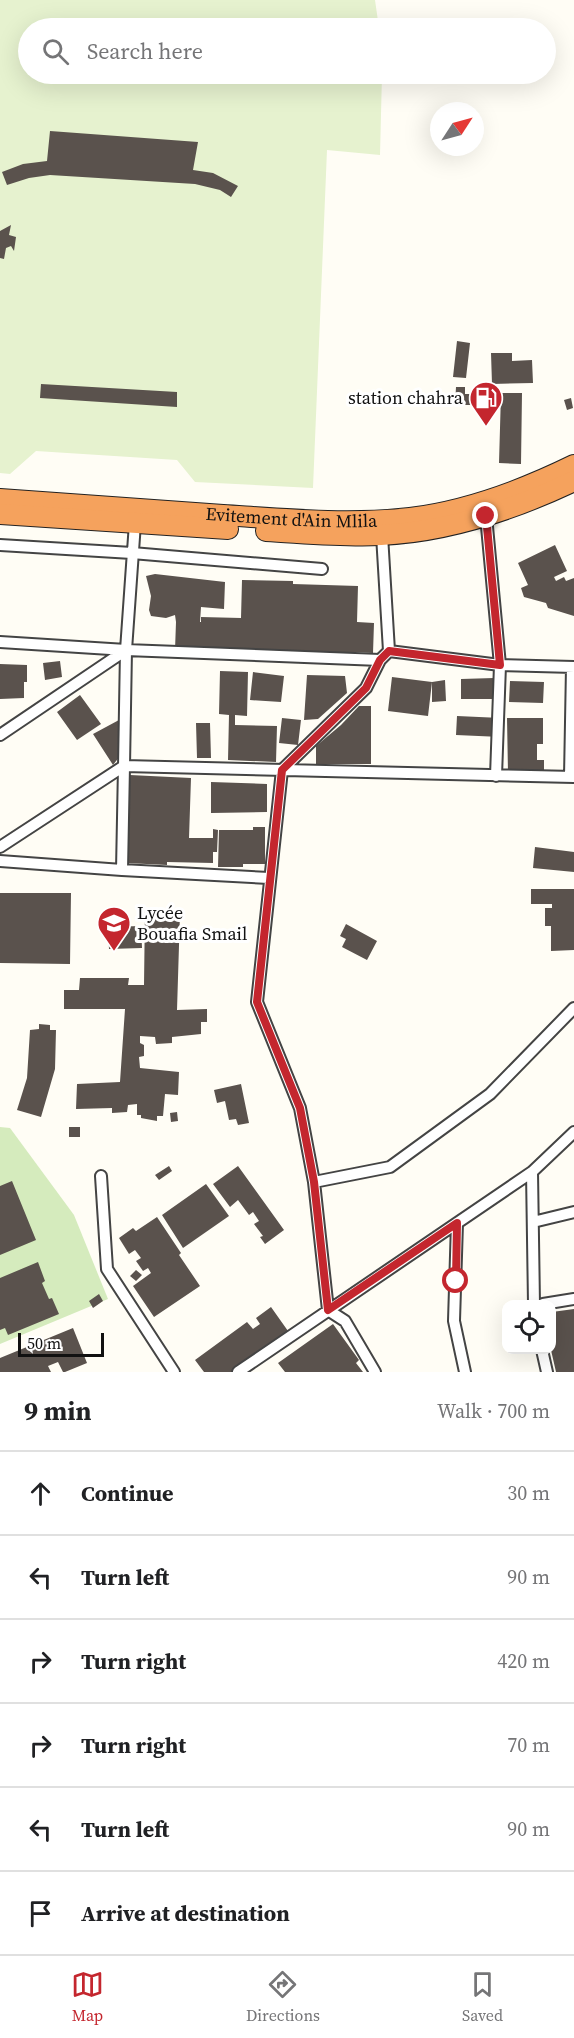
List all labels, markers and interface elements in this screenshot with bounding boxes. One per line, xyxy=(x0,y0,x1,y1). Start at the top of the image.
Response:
search box xyxy=(18,18,556,84)
icon: search xyxy=(39,35,72,68)
text: Search here xyxy=(87,36,203,66)
north arrow xyxy=(430,102,484,156)
fuel station icon: station chahra xyxy=(468,380,504,427)
place label: station chahra xyxy=(348,385,464,410)
street label: Evitement d'Ain Mlila xyxy=(205,501,378,533)
route end xyxy=(472,502,498,528)
place label: Lycée Bouafia Smail xyxy=(137,900,247,946)
school or university icon: Lycée Bouafia Smail xyxy=(96,905,132,952)
route start xyxy=(442,1267,468,1293)
map controls xyxy=(502,1300,556,1354)
button: locate xyxy=(502,1300,556,1354)
scale bar xyxy=(18,1330,104,1358)
text: 50 m xyxy=(27,1332,61,1354)
text: 9 min xyxy=(24,1393,91,1429)
text: Walk · 700 m xyxy=(437,1397,550,1425)
icon: ahead xyxy=(24,1477,57,1510)
text: Continue xyxy=(81,1478,174,1508)
text: 30 m xyxy=(507,1479,550,1507)
icon: left xyxy=(24,1561,57,1594)
text: Turn left xyxy=(81,1562,169,1592)
text: 90 m xyxy=(507,1563,550,1591)
icon: right xyxy=(24,1645,57,1678)
text: Turn right xyxy=(81,1646,186,1676)
text: 420 m xyxy=(497,1647,550,1675)
icon: right xyxy=(24,1729,57,1762)
text: Turn right xyxy=(81,1730,186,1760)
text: 70 m xyxy=(507,1731,550,1759)
icon: left xyxy=(24,1813,57,1846)
text: Turn left xyxy=(81,1814,169,1844)
text: 90 m xyxy=(507,1815,550,1843)
icon: arrive xyxy=(24,1897,57,1930)
text: Arrive at destination xyxy=(81,1898,290,1928)
tab: Map xyxy=(71,1968,104,2026)
tab: Directions xyxy=(246,1968,320,2026)
tab: Saved xyxy=(462,1968,503,2026)

